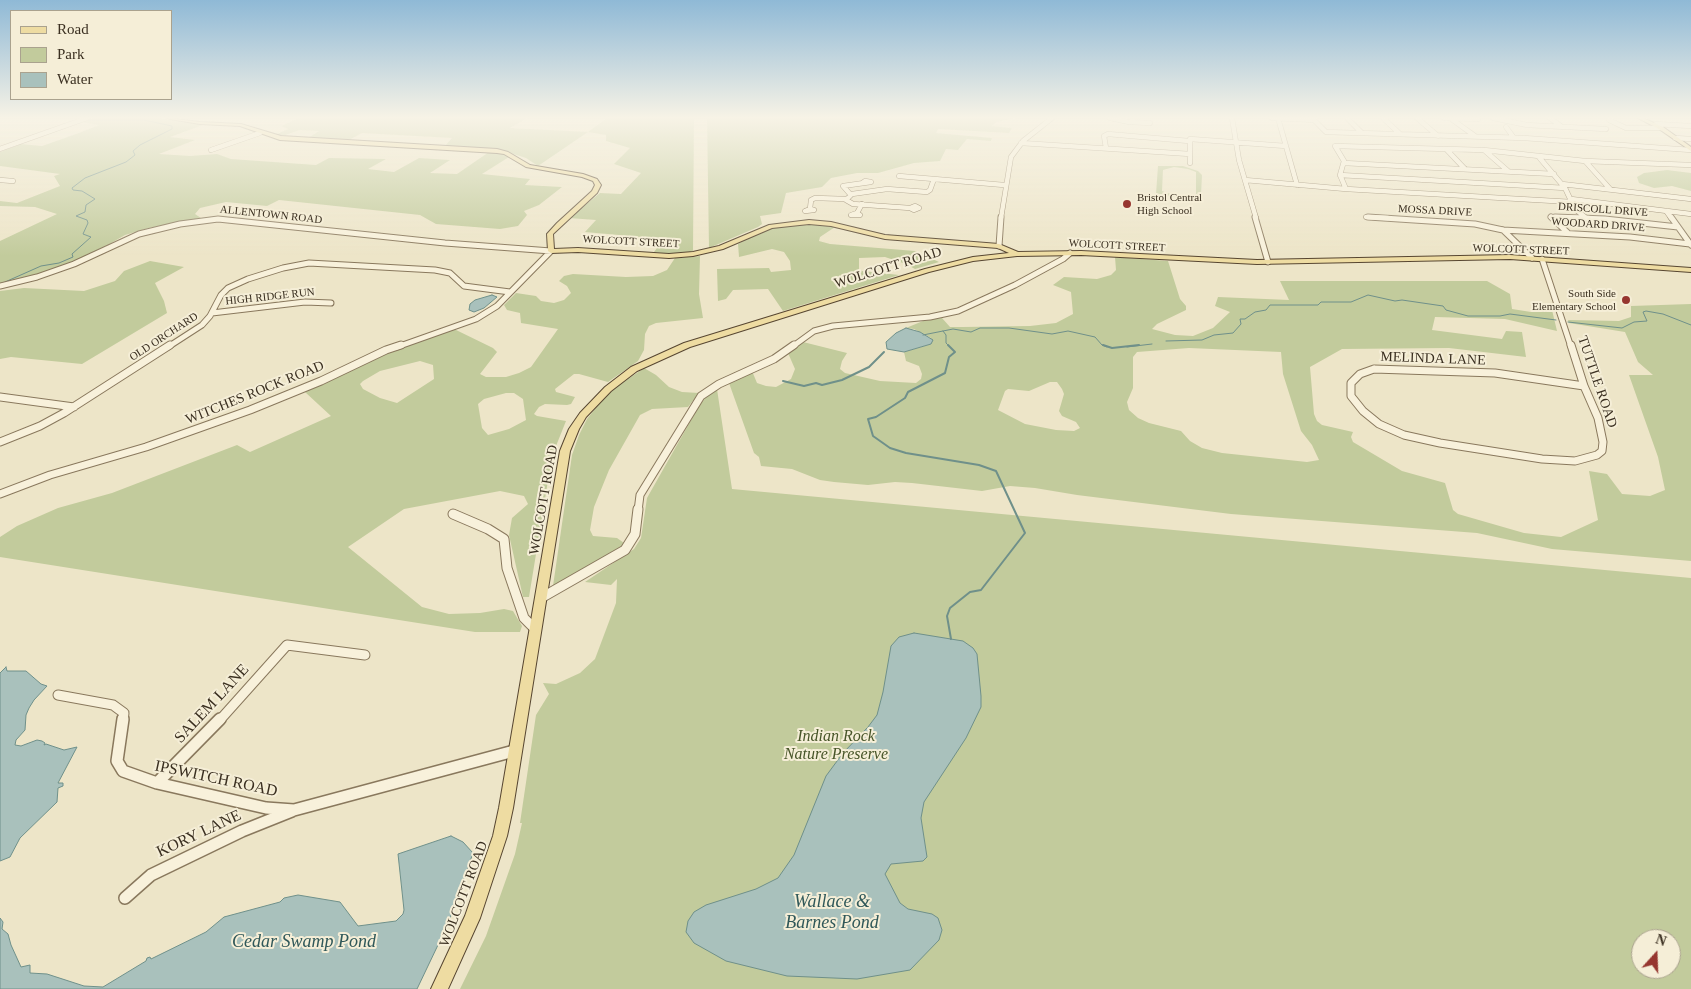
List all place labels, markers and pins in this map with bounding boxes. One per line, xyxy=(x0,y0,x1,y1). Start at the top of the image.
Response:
place label: Bristol Central High School xyxy=(1137,191,1202,217)
marker: Bristol Central High School xyxy=(1121,198,1133,210)
place label: South Side Elementary School xyxy=(1532,287,1616,313)
marker: South Side Elementary School xyxy=(1620,294,1632,306)

